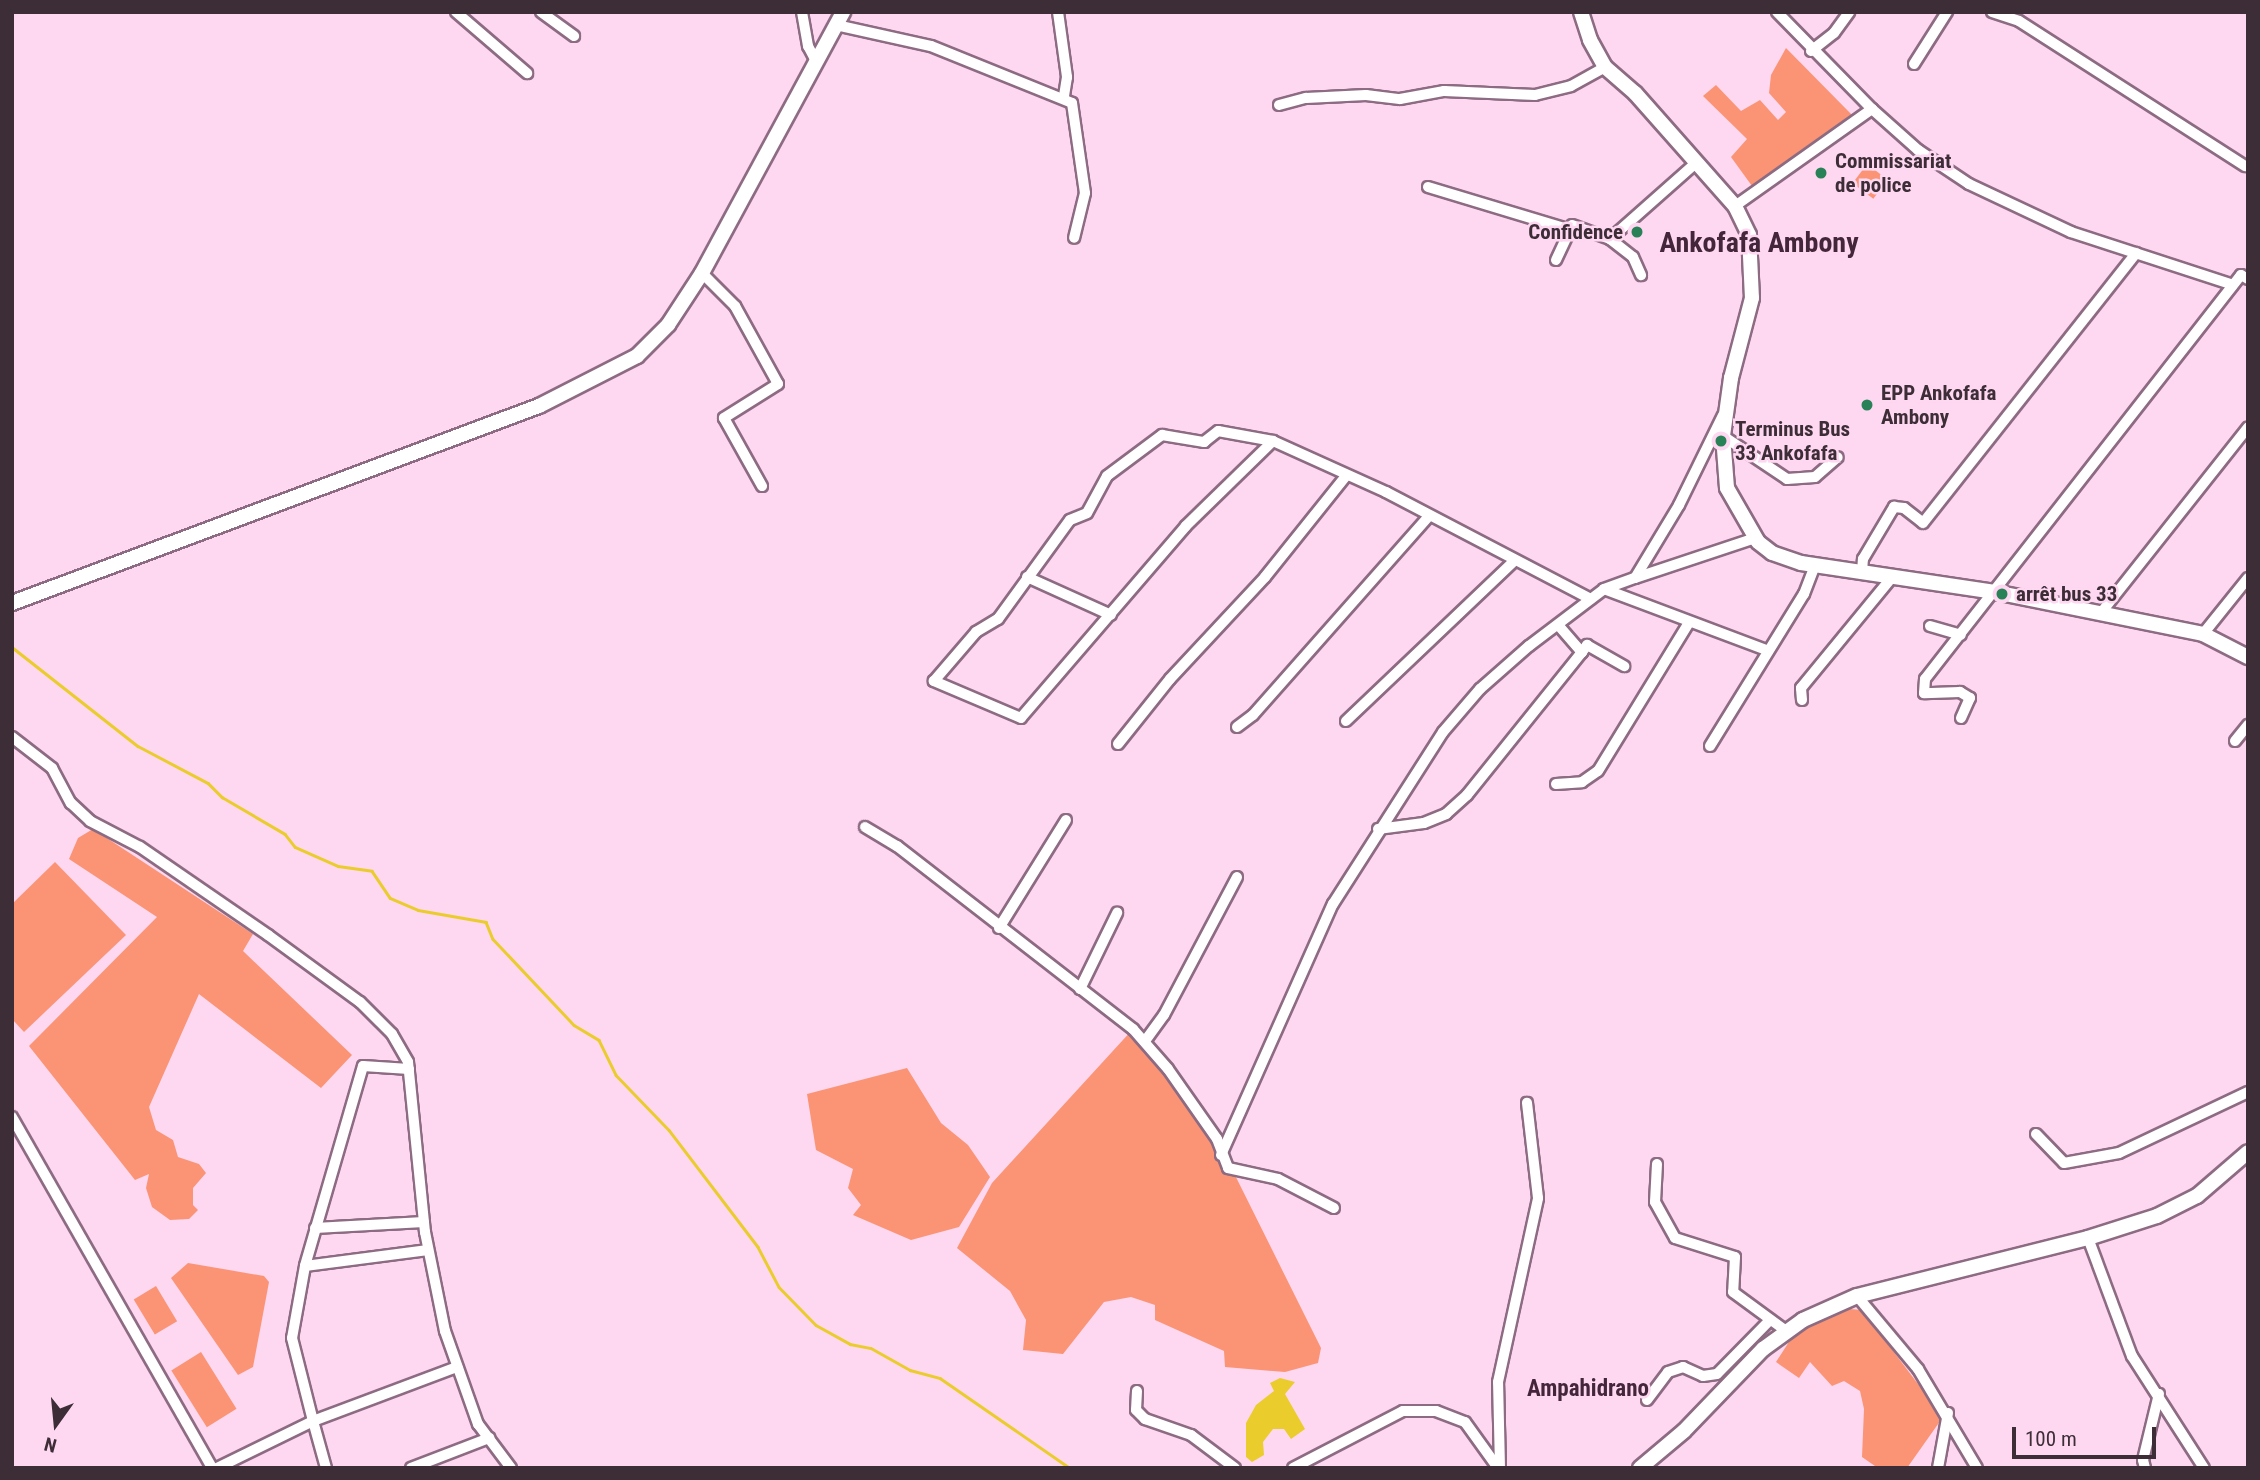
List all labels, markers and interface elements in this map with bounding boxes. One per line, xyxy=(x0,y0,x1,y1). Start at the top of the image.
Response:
place label: Commissariat de police xyxy=(1835,148,1951,198)
marker: Commissariat de police xyxy=(1813,165,1829,181)
place label: Confidence xyxy=(1528,219,1623,245)
marker: Confidence xyxy=(1629,224,1645,240)
district label: Ankofafa Ambony xyxy=(1659,226,1859,260)
place label: EPP Ankofafa Ambony xyxy=(1881,380,1996,430)
marker: EPP Ankofafa Ambony xyxy=(1859,397,1875,413)
place label: Terminus Bus 33 Ankofafa xyxy=(1735,416,1850,466)
marker: Terminus Bus 33 Ankofafa xyxy=(1713,433,1729,449)
place label: arrêt bus 33 xyxy=(2016,581,2117,607)
marker: arrêt bus 33 xyxy=(1994,586,2010,602)
district label: Ampahidrano xyxy=(1527,1375,1649,1403)
north arrow xyxy=(21,1389,91,1459)
scale bar xyxy=(2015,1414,2158,1458)
text: 100 m xyxy=(2025,1427,2077,1451)
text: N xyxy=(42,1432,59,1457)

